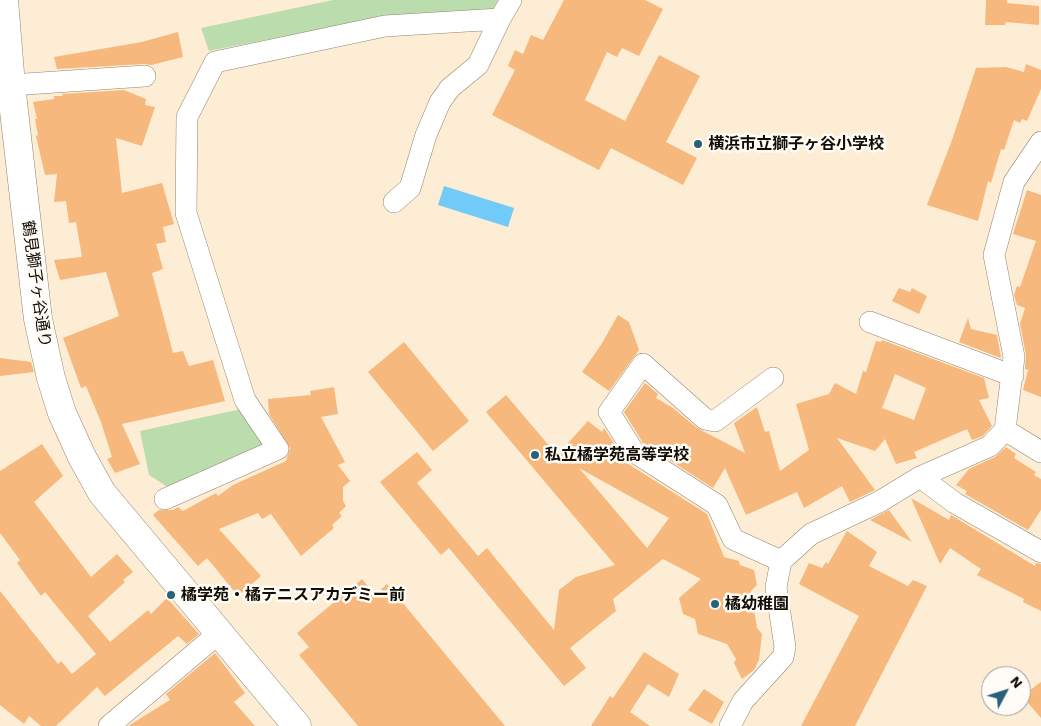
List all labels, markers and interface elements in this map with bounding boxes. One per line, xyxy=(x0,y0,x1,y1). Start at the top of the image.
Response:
place label: 横浜市立獅子ヶ谷小学校 xyxy=(708,134,884,154)
marker: 横浜市立獅子ヶ谷小学校 xyxy=(692,138,704,150)
street label: 鶴見獅子ヶ谷通り xyxy=(18,219,54,349)
place label: 私立橘学苑高等学校 xyxy=(545,445,689,465)
marker: 私立橘学苑高等学校 xyxy=(529,449,541,461)
place label: 橘学苑・橘テニスアカデミー前 xyxy=(181,585,405,605)
marker: 橘学苑・橘テニスアカデミー前 xyxy=(165,589,177,601)
place label: 橘幼稚園 xyxy=(725,594,789,614)
marker: 橘幼稚園 xyxy=(709,598,721,610)
north arrow xyxy=(981,666,1031,716)
text: N xyxy=(1007,673,1026,691)

